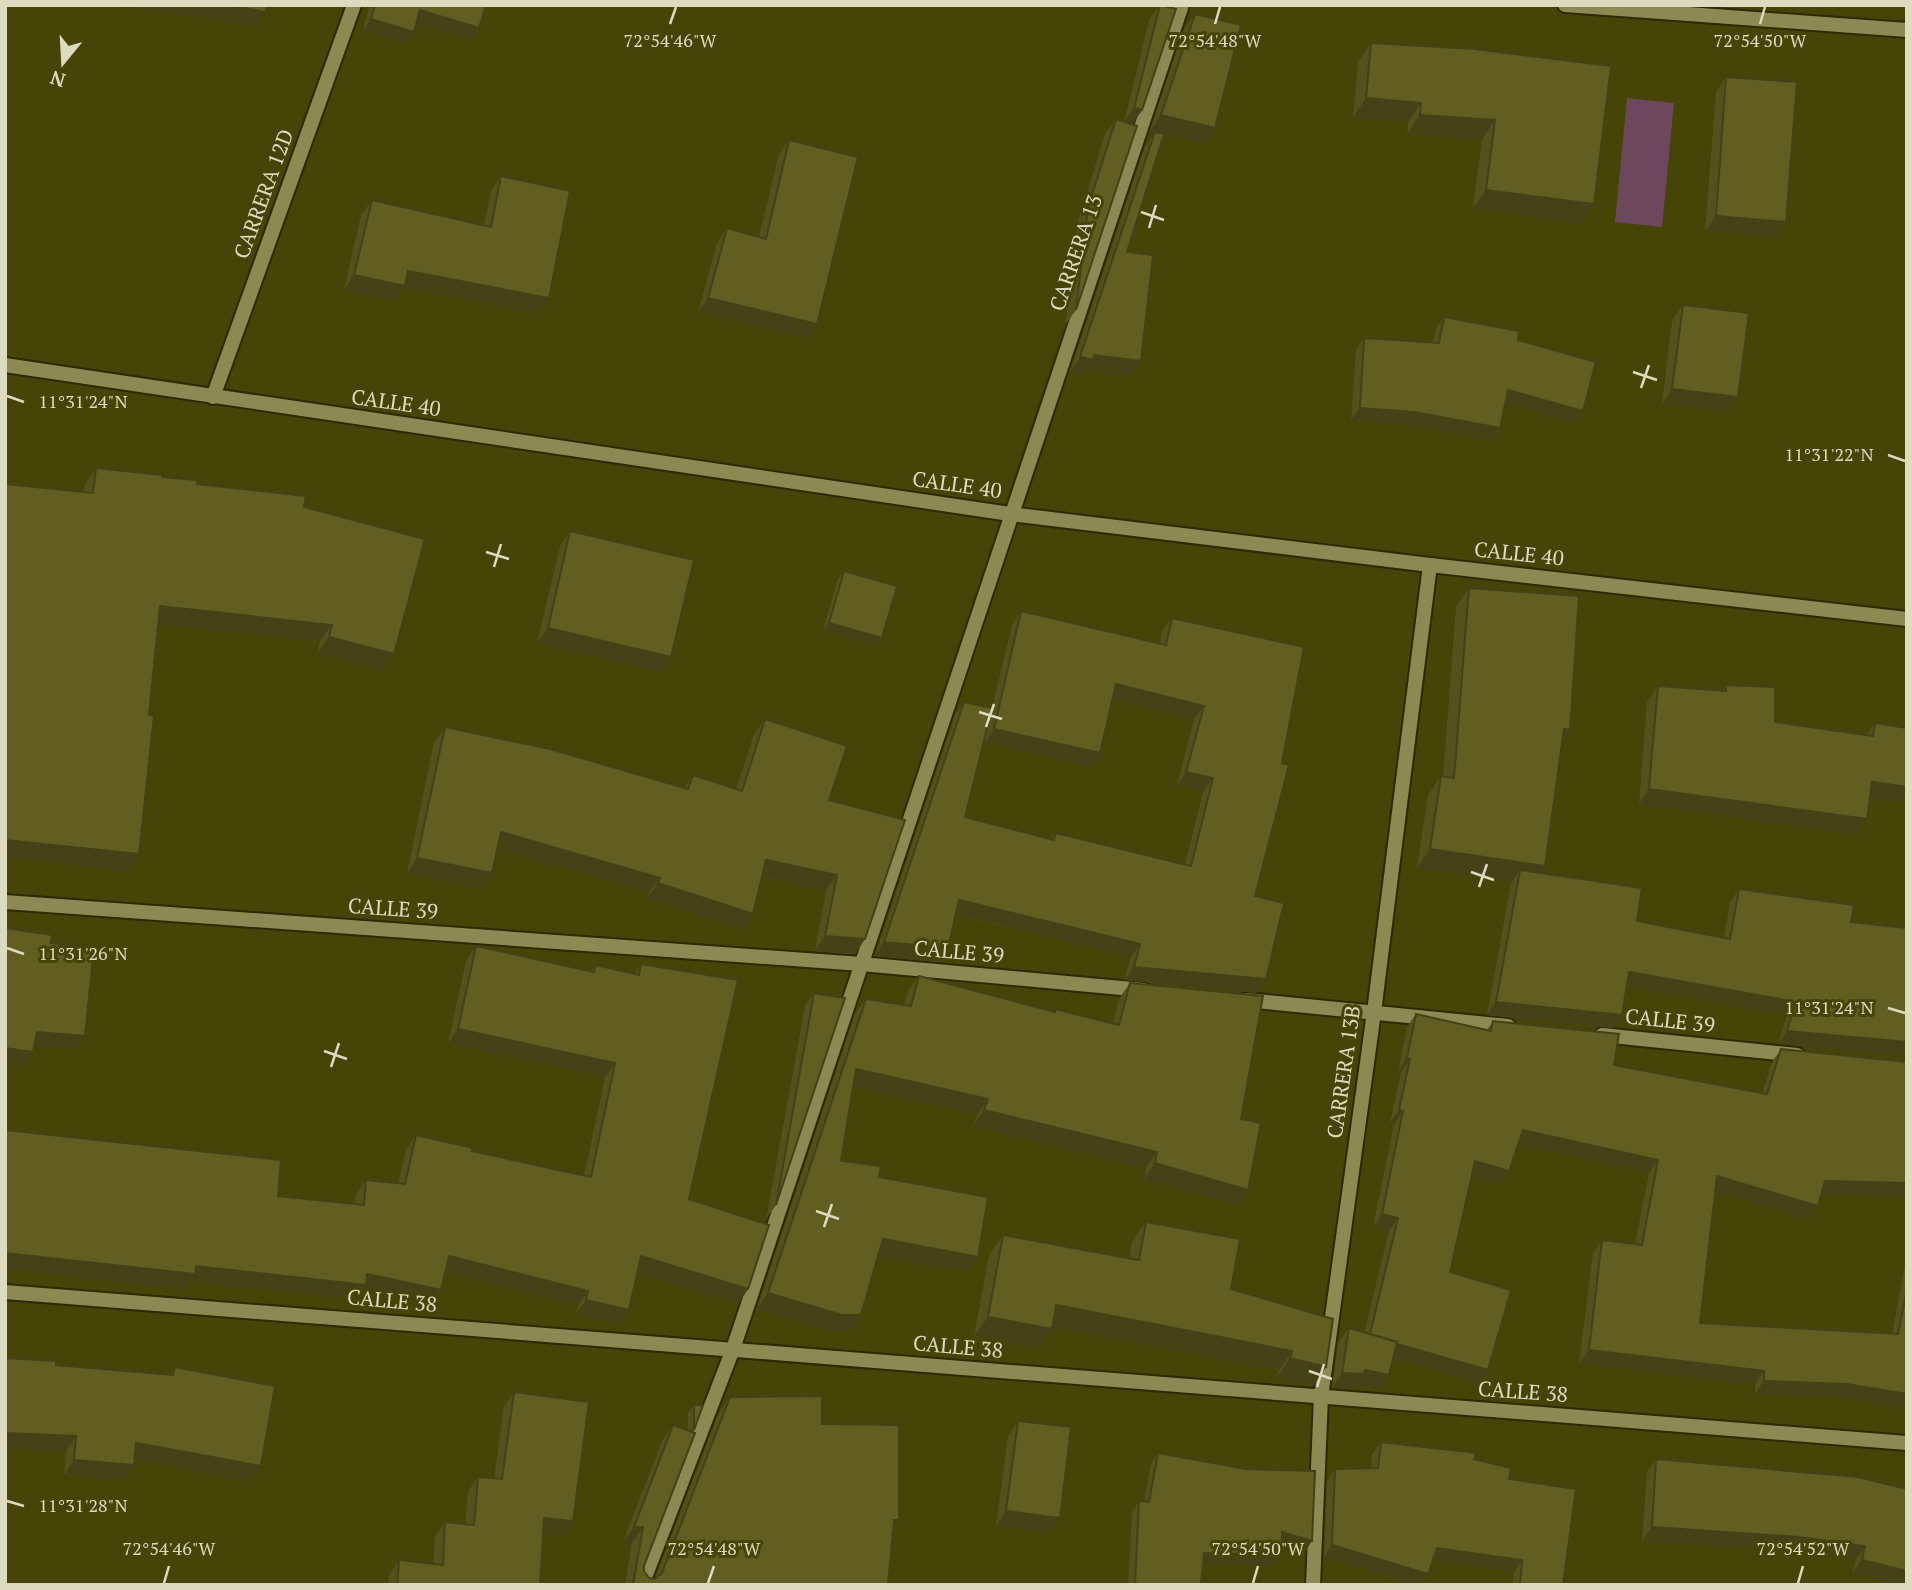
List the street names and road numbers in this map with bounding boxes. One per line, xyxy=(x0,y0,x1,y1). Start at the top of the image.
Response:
street label: CARRERA 12D xyxy=(227,125,299,262)
street label: CARRERA 13 xyxy=(1042,191,1108,315)
street label: CALLE 40 xyxy=(350,382,443,422)
street label: CALLE 40 xyxy=(911,464,1004,504)
street label: CALLE 40 xyxy=(1473,534,1565,572)
street label: CALLE 39 xyxy=(347,891,439,925)
street label: CALLE 39 xyxy=(913,933,1005,969)
street label: CALLE 39 xyxy=(1624,1001,1716,1039)
street label: CARRERA 13B xyxy=(1320,1004,1366,1140)
street label: CALLE 38 xyxy=(346,1282,438,1318)
street label: CALLE 38 xyxy=(912,1328,1004,1364)
street label: CALLE 38 xyxy=(1477,1374,1569,1408)

